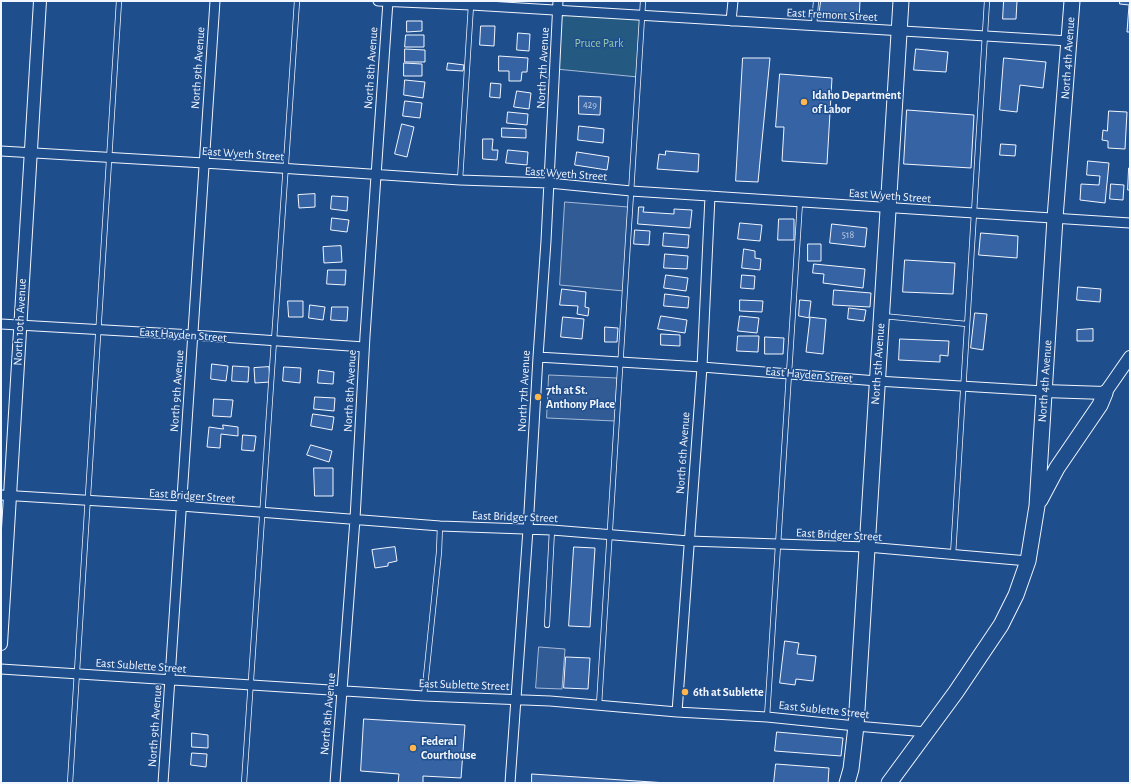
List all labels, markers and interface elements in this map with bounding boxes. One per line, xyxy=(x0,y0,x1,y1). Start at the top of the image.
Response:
street label: East Fremont Street xyxy=(786,5,878,25)
street label: North 4th Avenue xyxy=(1058,16,1078,100)
street label: North 9th Avenue xyxy=(188,26,208,110)
street label: North 8th Avenue xyxy=(361,26,381,110)
street label: North 7th Avenue xyxy=(534,27,552,109)
park label: Pruce Park xyxy=(575,36,623,50)
place label: Idaho Department of Labor xyxy=(812,88,901,116)
marker: Idaho Department of Labor xyxy=(799,97,809,107)
house number: 429 xyxy=(583,99,597,111)
street label: East Wyeth Street xyxy=(201,144,285,164)
street label: East Wyeth Street xyxy=(524,164,608,184)
street label: East Wyeth Street xyxy=(848,186,932,206)
house number: 518 xyxy=(842,229,854,241)
street label: North 10th Avenue xyxy=(11,278,29,366)
street label: North 5th Avenue xyxy=(868,323,888,405)
street label: East Hayden Street xyxy=(139,325,227,345)
street label: North 4th Avenue xyxy=(1035,339,1055,423)
street label: North 9th Avenue xyxy=(167,349,187,433)
street label: North 8th Avenue xyxy=(341,349,359,433)
street label: North 7th Avenue xyxy=(515,350,533,432)
street label: East Hayden Street xyxy=(765,364,853,386)
place label: 7th at St. Anthony Place xyxy=(546,383,615,411)
marker: 7th at St. Anthony Place xyxy=(533,392,543,402)
street label: North 6th Avenue xyxy=(673,411,693,495)
street label: East Bridger Street xyxy=(149,486,235,506)
street label: East Bridger Street xyxy=(472,508,558,526)
street label: East Bridger Street xyxy=(796,526,882,544)
street label: East Sublette Street xyxy=(95,656,187,676)
street label: North 8th Avenue xyxy=(317,672,339,756)
street label: East Sublette Street xyxy=(418,676,510,694)
street label: North 9th Avenue xyxy=(145,684,165,768)
place label: 6th at Sublette xyxy=(693,685,764,699)
marker: 6th at Sublette xyxy=(680,687,690,697)
street label: East Sublette Street xyxy=(778,698,870,722)
place label: Federal Courthouse xyxy=(421,734,476,762)
marker: Federal Courthouse xyxy=(408,743,418,753)

